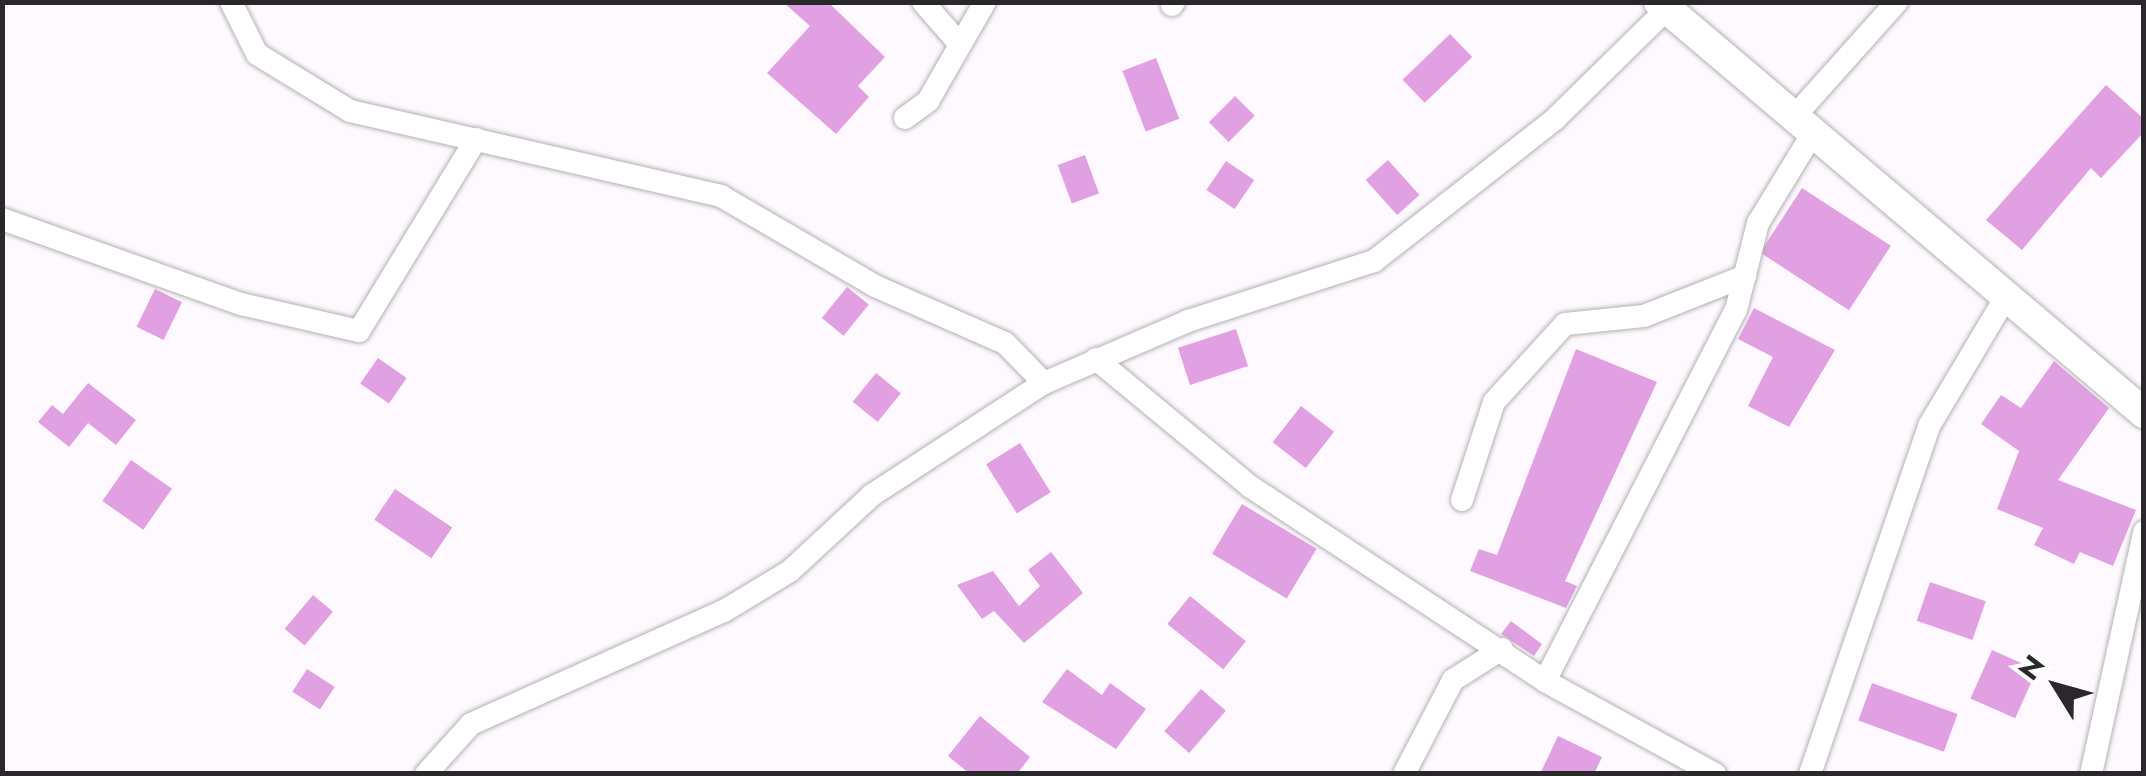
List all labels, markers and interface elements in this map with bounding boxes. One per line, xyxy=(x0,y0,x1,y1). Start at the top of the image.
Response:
north arrow xyxy=(2006,636,2106,736)
text: N xyxy=(2009,646,2055,689)

